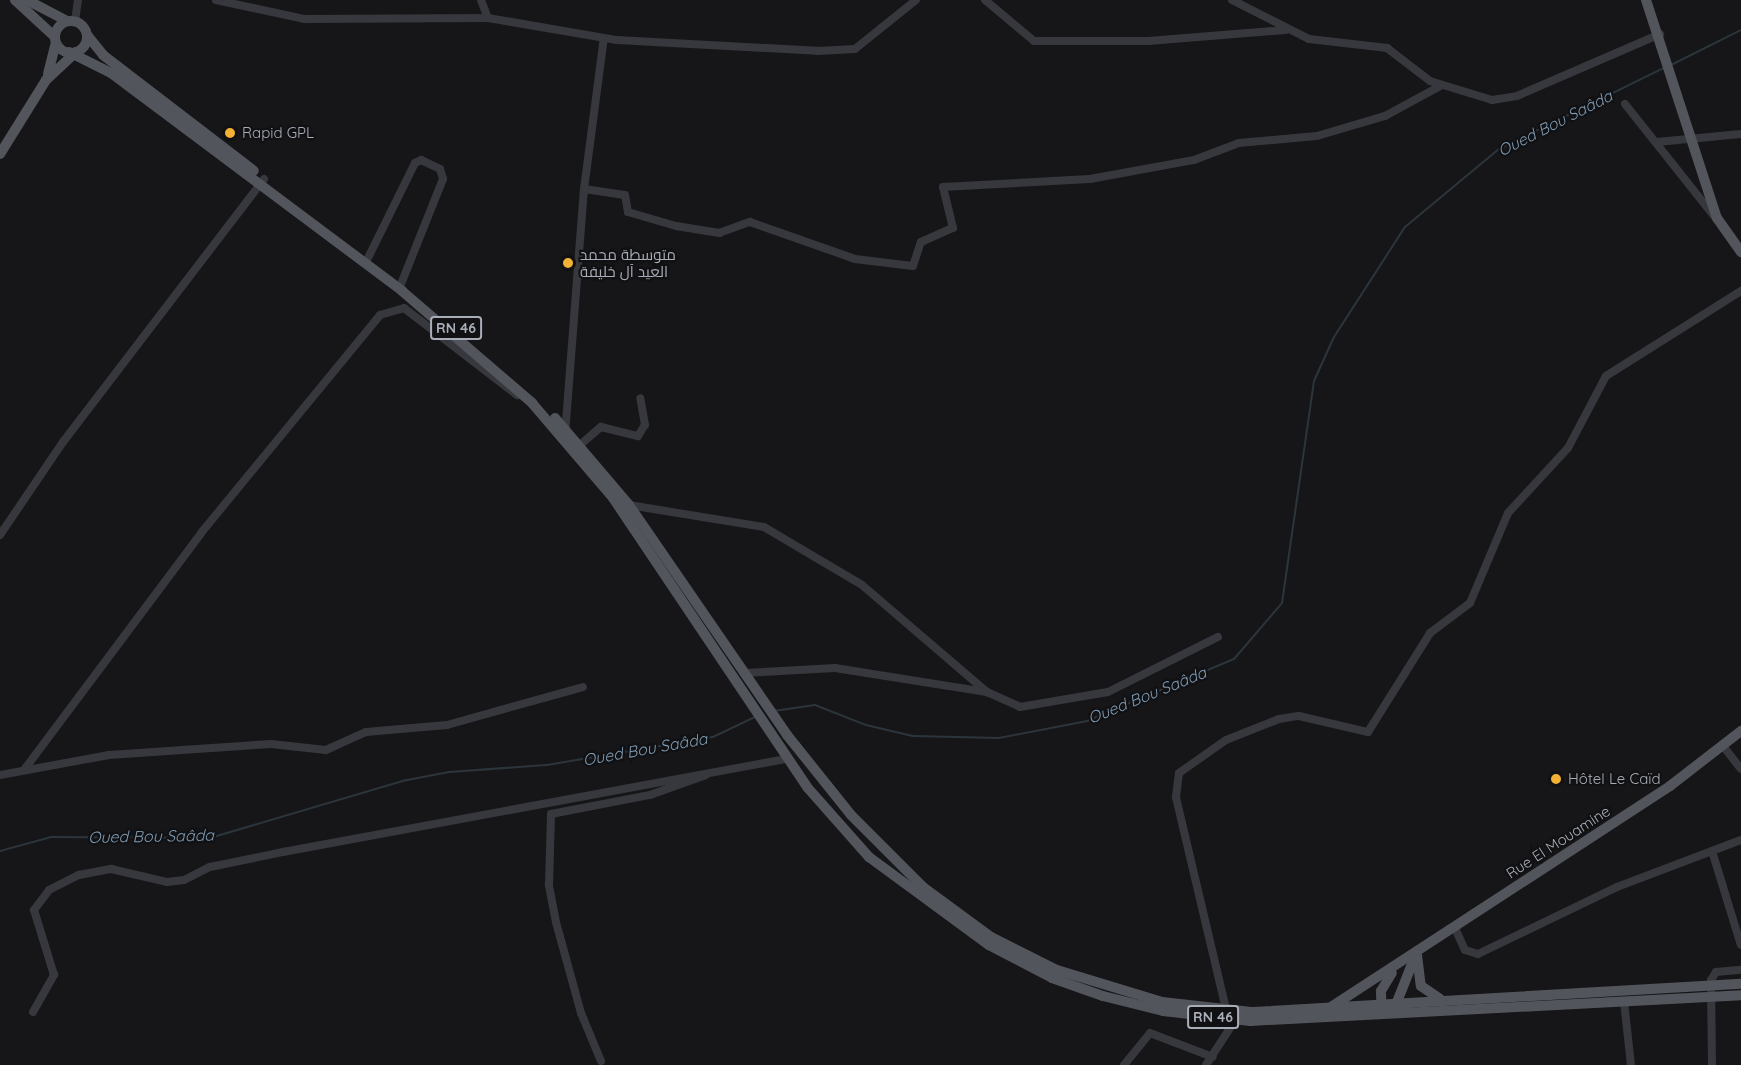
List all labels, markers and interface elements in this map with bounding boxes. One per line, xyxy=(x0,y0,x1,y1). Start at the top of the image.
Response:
water label: Oued Bou Saâda xyxy=(1495,86,1615,160)
place label: Rapid GPL xyxy=(242,124,314,142)
marker: Rapid GPL xyxy=(223,126,237,140)
place label: متوسطة محمد العيد آل خليفة xyxy=(580,245,676,280)
marker: متوسطة محمد العيد آل خليفة xyxy=(561,256,575,270)
road number: RN 46 xyxy=(429,317,483,339)
water label: Oued Bou Saâda xyxy=(1085,663,1209,727)
water label: Oued Bou Saâda xyxy=(581,729,709,769)
place label: Hôtel Le Caïd xyxy=(1568,770,1661,788)
marker: Hôtel Le Caïd xyxy=(1549,772,1563,786)
street label: Rue El Mouamine xyxy=(1503,802,1613,882)
water label: Oued Bou Saâda xyxy=(88,825,214,847)
road number: RN 46 xyxy=(1186,1006,1240,1028)

